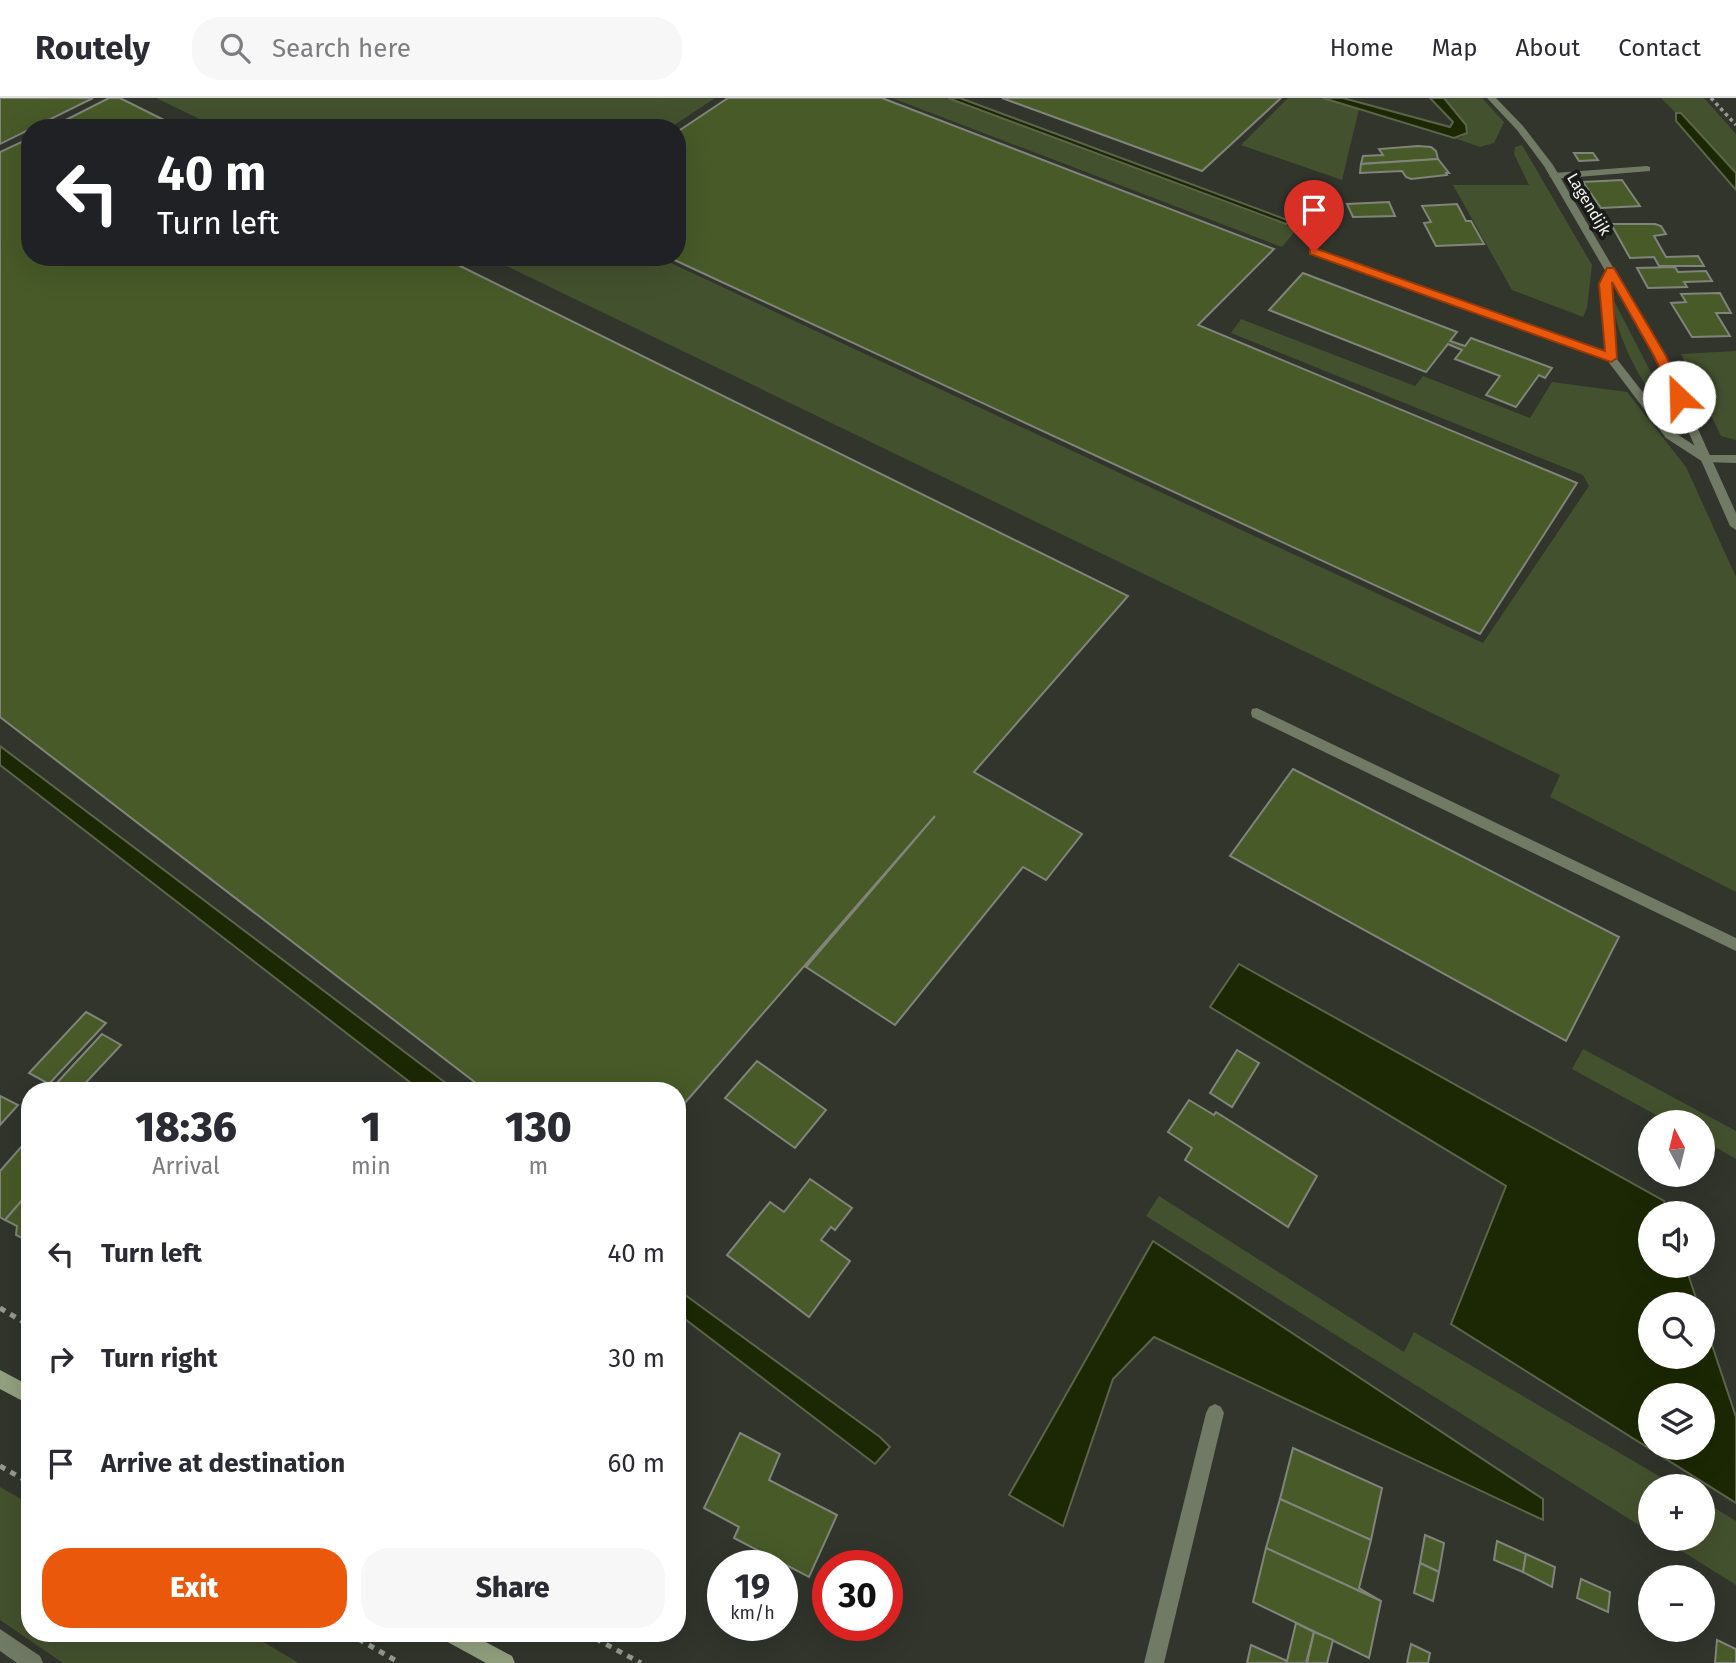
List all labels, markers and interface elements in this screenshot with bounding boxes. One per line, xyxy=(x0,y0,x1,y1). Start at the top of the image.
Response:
search box xyxy=(192,17,682,80)
text: Routely xyxy=(35,28,150,68)
icon: search xyxy=(216,29,254,67)
text: Search here xyxy=(272,33,411,64)
text: Home xyxy=(1330,34,1394,62)
text: Map xyxy=(1432,34,1478,62)
text: About xyxy=(1516,34,1580,62)
text: Contact xyxy=(1618,34,1701,62)
text: 40 m xyxy=(157,144,266,203)
icon: left xyxy=(42,147,133,238)
street label: Lagendijk xyxy=(1563,169,1615,239)
pin xyxy=(1284,180,1344,252)
icon: arrive xyxy=(1295,191,1333,229)
text: Turn left xyxy=(157,204,279,242)
position arrow xyxy=(1642,360,1716,434)
text: 18:36 xyxy=(135,1102,237,1152)
text: 1 xyxy=(361,1102,381,1152)
text: 130 xyxy=(505,1102,572,1152)
north arrow xyxy=(1638,1110,1715,1186)
map controls xyxy=(1638,1110,1715,1642)
text: Arrival xyxy=(152,1152,220,1180)
text: min xyxy=(351,1152,391,1180)
text: m xyxy=(528,1152,548,1180)
button: sound xyxy=(1638,1201,1715,1278)
icon: left xyxy=(42,1235,80,1273)
text: Turn left xyxy=(101,1238,202,1269)
text: 40 m xyxy=(607,1238,665,1269)
button: search xyxy=(1638,1292,1715,1369)
icon: right xyxy=(42,1340,80,1378)
text: Turn right xyxy=(101,1343,218,1374)
text: 30 m xyxy=(608,1343,665,1374)
button: layers xyxy=(1638,1383,1715,1460)
icon: arrive xyxy=(42,1445,80,1483)
text: Arrive at destination xyxy=(101,1448,345,1479)
text: 60 m xyxy=(607,1448,665,1479)
button: + xyxy=(1638,1474,1715,1551)
button: Exit xyxy=(42,1548,347,1628)
button: Share xyxy=(361,1548,665,1628)
speed limit sign: 30 xyxy=(812,1550,903,1641)
text: 19 xyxy=(735,1565,770,1607)
button: − xyxy=(1638,1565,1715,1642)
text: km/h xyxy=(730,1602,775,1624)

